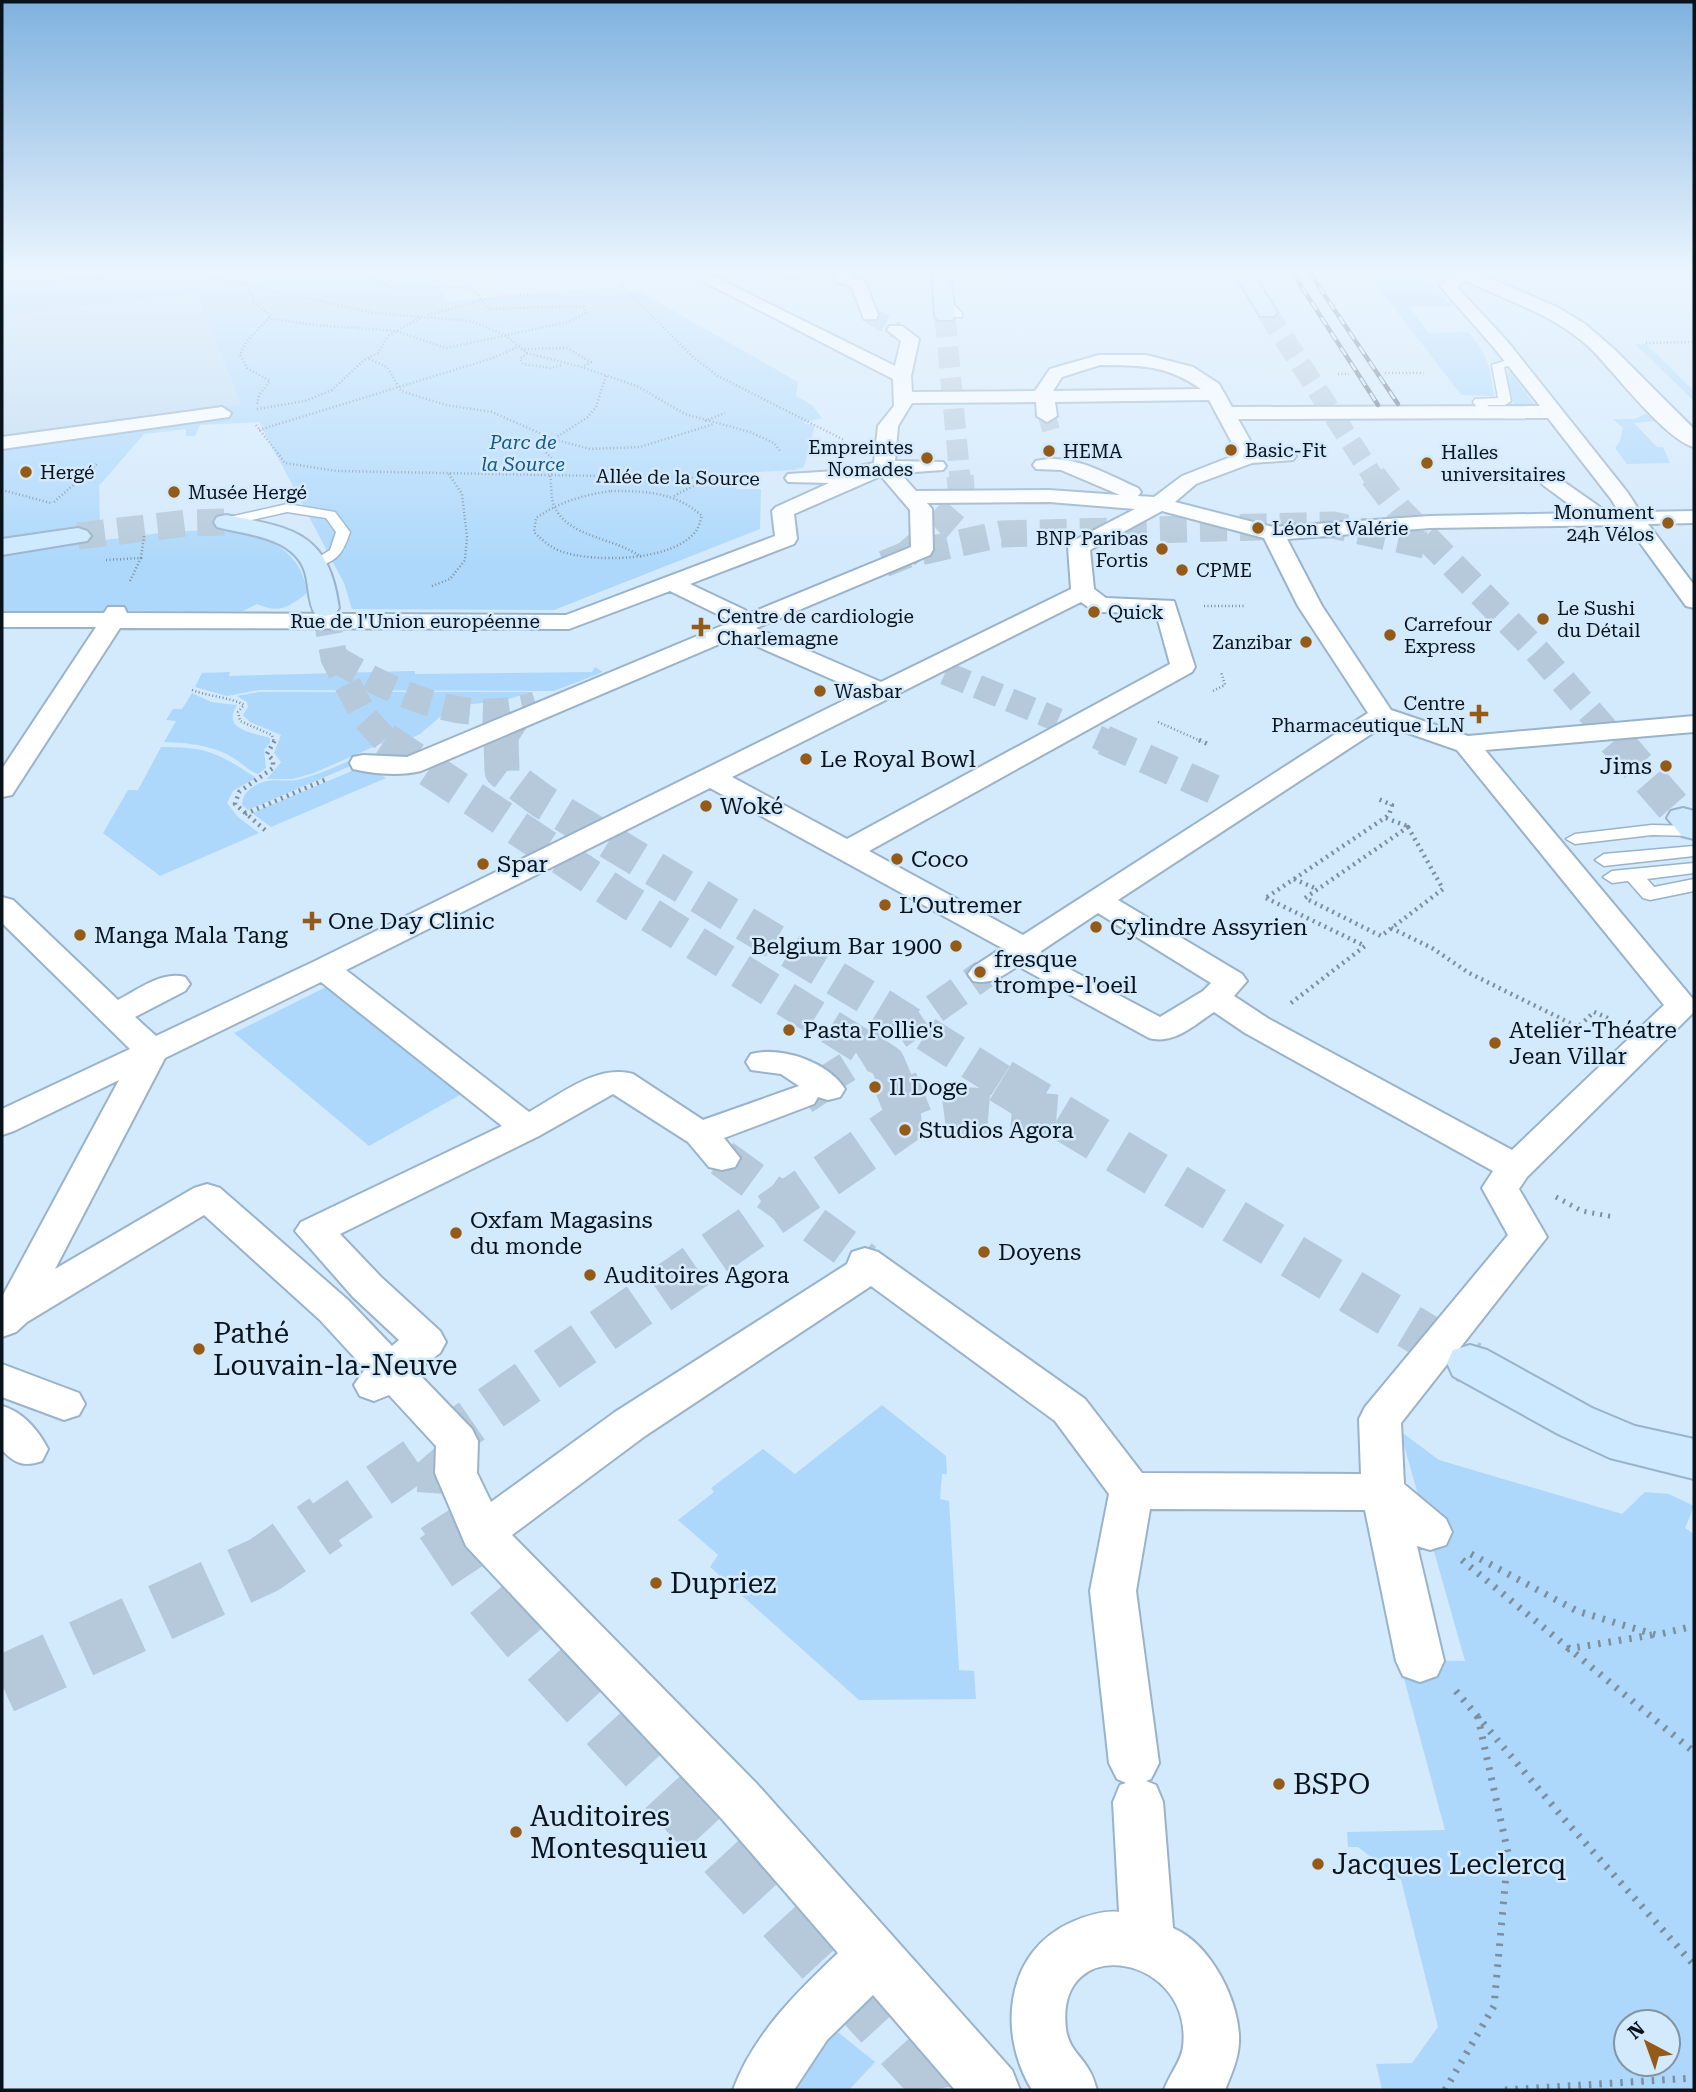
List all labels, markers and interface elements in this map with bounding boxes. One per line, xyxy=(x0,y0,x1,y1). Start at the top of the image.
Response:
park label: Parc de la Source xyxy=(481,431,565,476)
place label: Empreintes Nomades xyxy=(808,436,913,481)
place label: Basic-Fit xyxy=(1245,439,1327,462)
place label: HEMA xyxy=(1063,440,1123,463)
place label: Halles universitaires xyxy=(1441,441,1566,486)
marker: Basic-Fit xyxy=(1223,442,1239,458)
marker: HEMA xyxy=(1041,443,1057,459)
marker: Empreintes Nomades xyxy=(919,450,935,466)
marker: Halles universitaires xyxy=(1419,455,1435,471)
place label: Hergé xyxy=(40,461,94,484)
marker: Hergé xyxy=(18,464,34,480)
street label: Allée de la Source xyxy=(596,465,760,490)
place label: Musée Hergé xyxy=(188,481,307,504)
marker: Musée Hergé xyxy=(166,484,182,500)
place label: Monument 24h Vélos xyxy=(1553,501,1654,546)
marker: Monument 24h Vélos xyxy=(1660,515,1676,531)
place label: Léon et Valérie xyxy=(1272,517,1408,540)
marker: Léon et Valérie xyxy=(1250,520,1266,536)
place label: BNP Paribas Fortis xyxy=(1036,527,1148,572)
marker: BNP Paribas Fortis xyxy=(1154,541,1170,557)
place label: CPME xyxy=(1196,559,1252,582)
marker: CPME xyxy=(1174,562,1190,578)
place label: Le Sushi du Détail xyxy=(1557,597,1640,642)
place label: Quick xyxy=(1108,601,1164,624)
marker: Quick xyxy=(1086,604,1102,620)
place label: Centre de cardiologie Charlemagne xyxy=(717,605,914,650)
street label: Rue de l'Union européenne xyxy=(290,610,540,633)
marker: Le Sushi du Détail xyxy=(1535,611,1551,627)
place label: Carrefour Express xyxy=(1404,613,1493,658)
marker: Centre de cardiologie Charlemagne xyxy=(691,617,711,637)
marker: Carrefour Express xyxy=(1382,627,1398,643)
place label: Zanzibar xyxy=(1212,631,1292,654)
marker: Zanzibar xyxy=(1298,634,1314,650)
place label: Wasbar xyxy=(834,680,902,703)
marker: Wasbar xyxy=(812,683,828,699)
place label: Centre Pharmaceutique LLN xyxy=(1271,692,1465,737)
marker: Centre Pharmaceutique LLN xyxy=(1471,706,1487,722)
place label: Le Royal Bowl xyxy=(820,746,976,773)
marker: Le Royal Bowl xyxy=(798,751,814,767)
place label: Jims xyxy=(1600,753,1652,780)
marker: Jims xyxy=(1658,758,1674,774)
place label: Woké xyxy=(720,793,783,820)
marker: Woké xyxy=(698,798,714,814)
place label: Coco xyxy=(911,846,969,873)
place label: Spar xyxy=(497,851,548,878)
marker: Coco xyxy=(889,851,905,867)
marker: Spar xyxy=(475,856,491,872)
place label: L'Outremer xyxy=(899,892,1022,919)
marker: L'Outremer xyxy=(877,897,893,913)
place label: One Day Clinic xyxy=(328,908,495,935)
marker: One Day Clinic xyxy=(302,911,322,931)
place label: Cylindre Assyrien xyxy=(1110,914,1308,941)
marker: Cylindre Assyrien xyxy=(1088,919,1104,935)
place label: Manga Mala Tang xyxy=(94,922,288,949)
marker: Manga Mala Tang xyxy=(72,927,88,943)
place label: Belgium Bar 1900 xyxy=(751,933,942,960)
marker: Belgium Bar 1900 xyxy=(948,938,964,954)
place label: fresque trompe-l'oeil xyxy=(994,946,1137,999)
marker: fresque trompe-l'oeil xyxy=(972,964,988,980)
place label: Pasta Follie's xyxy=(803,1017,944,1044)
place label: Atelier-Théatre Jean Villar xyxy=(1509,1017,1677,1070)
marker: Pasta Follie's xyxy=(781,1022,797,1038)
marker: Atelier-Théatre Jean Villar xyxy=(1487,1035,1503,1051)
place label: Il Doge xyxy=(889,1074,968,1101)
marker: Il Doge xyxy=(867,1079,883,1095)
place label: Studios Agora xyxy=(919,1117,1074,1144)
marker: Studios Agora xyxy=(897,1122,913,1138)
place label: Oxfam Magasins du monde xyxy=(470,1207,653,1260)
marker: Oxfam Magasins du monde xyxy=(448,1225,464,1241)
place label: Doyens xyxy=(998,1239,1081,1266)
marker: Doyens xyxy=(976,1244,992,1260)
place label: Auditoires Agora xyxy=(604,1262,790,1289)
marker: Auditoires Agora xyxy=(582,1267,598,1283)
place label: Pathé Louvain-la-Neuve xyxy=(213,1317,457,1382)
marker: Pathé Louvain-la-Neuve xyxy=(191,1341,207,1357)
place label: Dupriez xyxy=(670,1567,776,1600)
marker: Dupriez xyxy=(648,1575,664,1591)
place label: BSPO xyxy=(1293,1768,1370,1801)
marker: BSPO xyxy=(1271,1776,1287,1792)
place label: Auditoires Montesquieu xyxy=(530,1800,707,1865)
marker: Auditoires Montesquieu xyxy=(508,1824,524,1840)
place label: Jacques Leclercq xyxy=(1332,1848,1566,1881)
marker: Jacques Leclercq xyxy=(1310,1856,1326,1872)
north arrow xyxy=(1612,2008,1682,2078)
text: N xyxy=(1623,2017,1650,2044)

